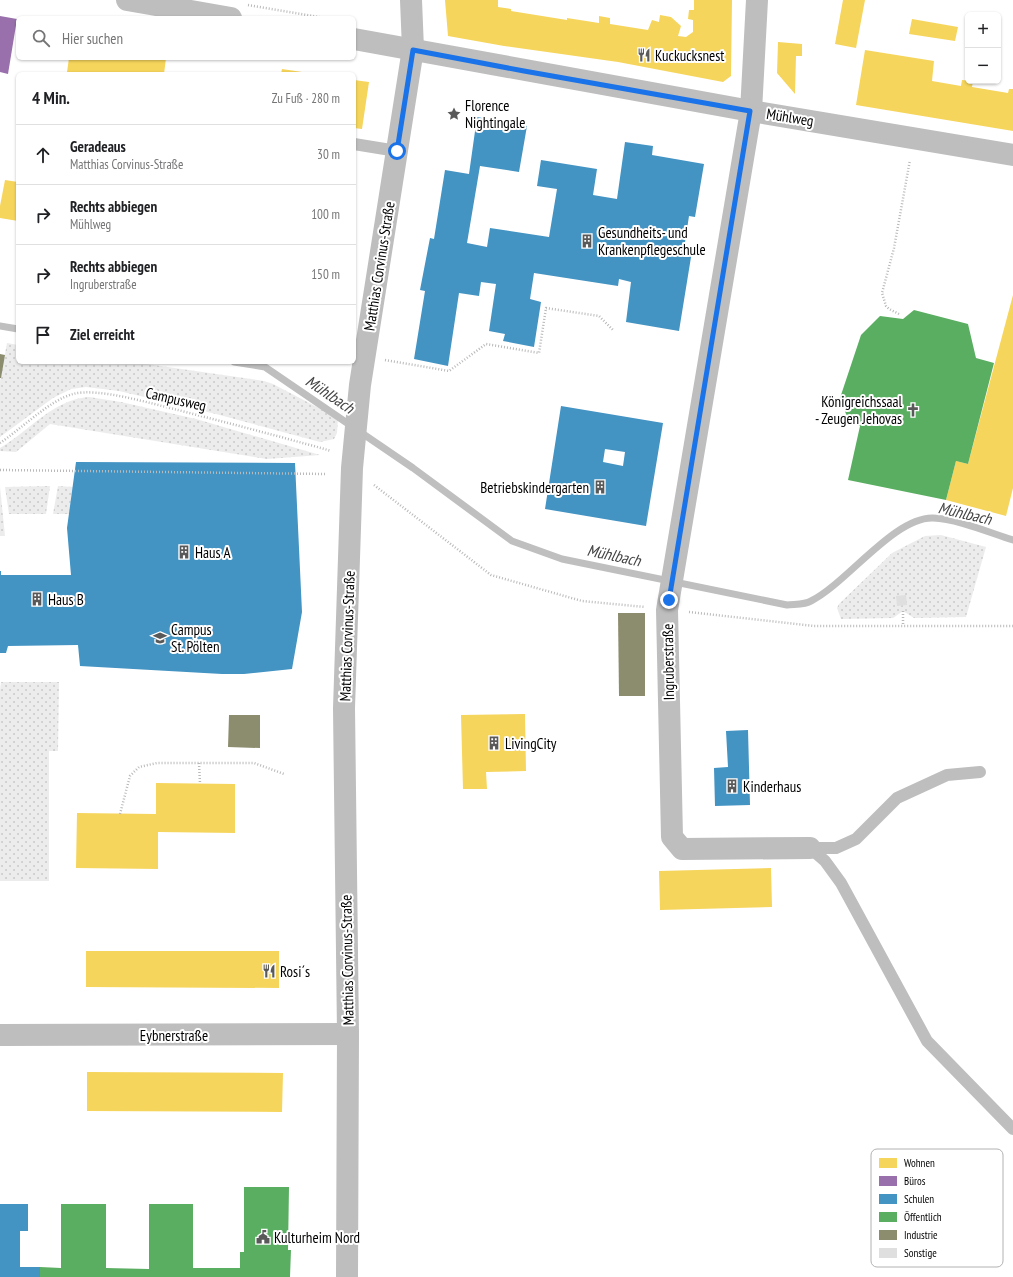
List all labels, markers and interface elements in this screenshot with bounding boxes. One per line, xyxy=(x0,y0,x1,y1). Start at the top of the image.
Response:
map controls xyxy=(965,12,1001,84)
button: + xyxy=(965,12,1001,48)
search box xyxy=(16,16,356,60)
icon: search xyxy=(30,27,52,49)
text: Hier suchen xyxy=(62,29,123,48)
place label: Kuckucksnest xyxy=(655,46,724,65)
restaurant icon: Kuckucksnest xyxy=(636,47,652,63)
button: − xyxy=(965,48,1001,84)
text: 4 Min. xyxy=(32,87,70,109)
text: Zu Fuß · 280 m xyxy=(272,90,340,107)
place label: Florence Nightingale xyxy=(465,96,526,132)
street label: Mühlweg xyxy=(765,104,815,130)
place icon: Florence Nightingale xyxy=(446,106,462,122)
text: Geradeaus xyxy=(70,137,126,156)
route start xyxy=(388,142,406,160)
icon: ahead xyxy=(32,144,54,166)
text: 30 m xyxy=(317,146,340,163)
text: Matthias Corvinus-Straße xyxy=(70,156,183,173)
text: Rechts abbiegen xyxy=(70,197,157,216)
street label: Matthias Corvinus-Straße xyxy=(359,200,399,332)
icon: right xyxy=(32,204,54,226)
text: 100 m xyxy=(311,206,340,223)
text: Mühlweg xyxy=(70,216,111,233)
place label: Gesundheits- und Krankenpflegeschule xyxy=(598,223,706,259)
building icon: Gesundheits- und Krankenpflegeschule xyxy=(579,233,595,249)
text: Rechts abbiegen xyxy=(70,257,157,276)
icon: right xyxy=(32,264,54,286)
text: 150 m xyxy=(311,266,340,283)
text: Ingruberstraße xyxy=(70,276,137,293)
icon: arrive xyxy=(32,324,54,346)
text: Ziel erreicht xyxy=(70,325,135,344)
water label: Mühlbach xyxy=(302,371,359,418)
street label: Campusweg xyxy=(144,383,208,415)
place label: Königreichssaal - Zeugen Jehovas xyxy=(815,392,903,428)
church icon: Königreichssaal - Zeugen Jehovas xyxy=(905,402,921,418)
place label: Betriebskindergarten xyxy=(480,478,589,497)
building icon: Betriebskindergarten xyxy=(592,479,608,495)
water label: Mühlbach xyxy=(936,497,994,529)
water label: Mühlbach xyxy=(586,540,643,571)
place label: Haus A xyxy=(195,543,231,562)
building icon: Haus A xyxy=(176,544,192,560)
street label: Matthias Corvinus-Straße xyxy=(335,570,359,702)
place label: Haus B xyxy=(48,590,84,609)
building icon: Haus B xyxy=(29,591,45,607)
route end xyxy=(660,591,678,609)
place label: Campus St. Pölten xyxy=(171,620,220,656)
street label: Ingruberstraße xyxy=(658,623,678,701)
school or university icon: Campus St. Pölten xyxy=(152,630,168,646)
place label: LivingCity xyxy=(505,734,557,753)
building icon: LivingCity xyxy=(486,735,502,751)
place label: Kinderhaus xyxy=(743,777,801,796)
building icon: Kinderhaus xyxy=(724,778,740,794)
street label: Matthias Corvinus-Straße xyxy=(336,894,358,1026)
place label: Rosi´s xyxy=(280,962,310,981)
restaurant icon: Rosi´s xyxy=(261,963,277,979)
street label: Eybnerstraße xyxy=(140,1026,208,1045)
legend xyxy=(871,1149,1003,1267)
text: Wohnen xyxy=(904,1156,935,1170)
text: Büros xyxy=(904,1174,926,1188)
text: Schulen xyxy=(904,1192,934,1206)
text: Öffentlich xyxy=(904,1210,942,1224)
place label: Kulturheim Nord xyxy=(274,1228,360,1247)
text: Industrie xyxy=(904,1228,938,1242)
public building icon: Kulturheim Nord xyxy=(255,1229,271,1245)
text: Sonstige xyxy=(904,1246,937,1260)

